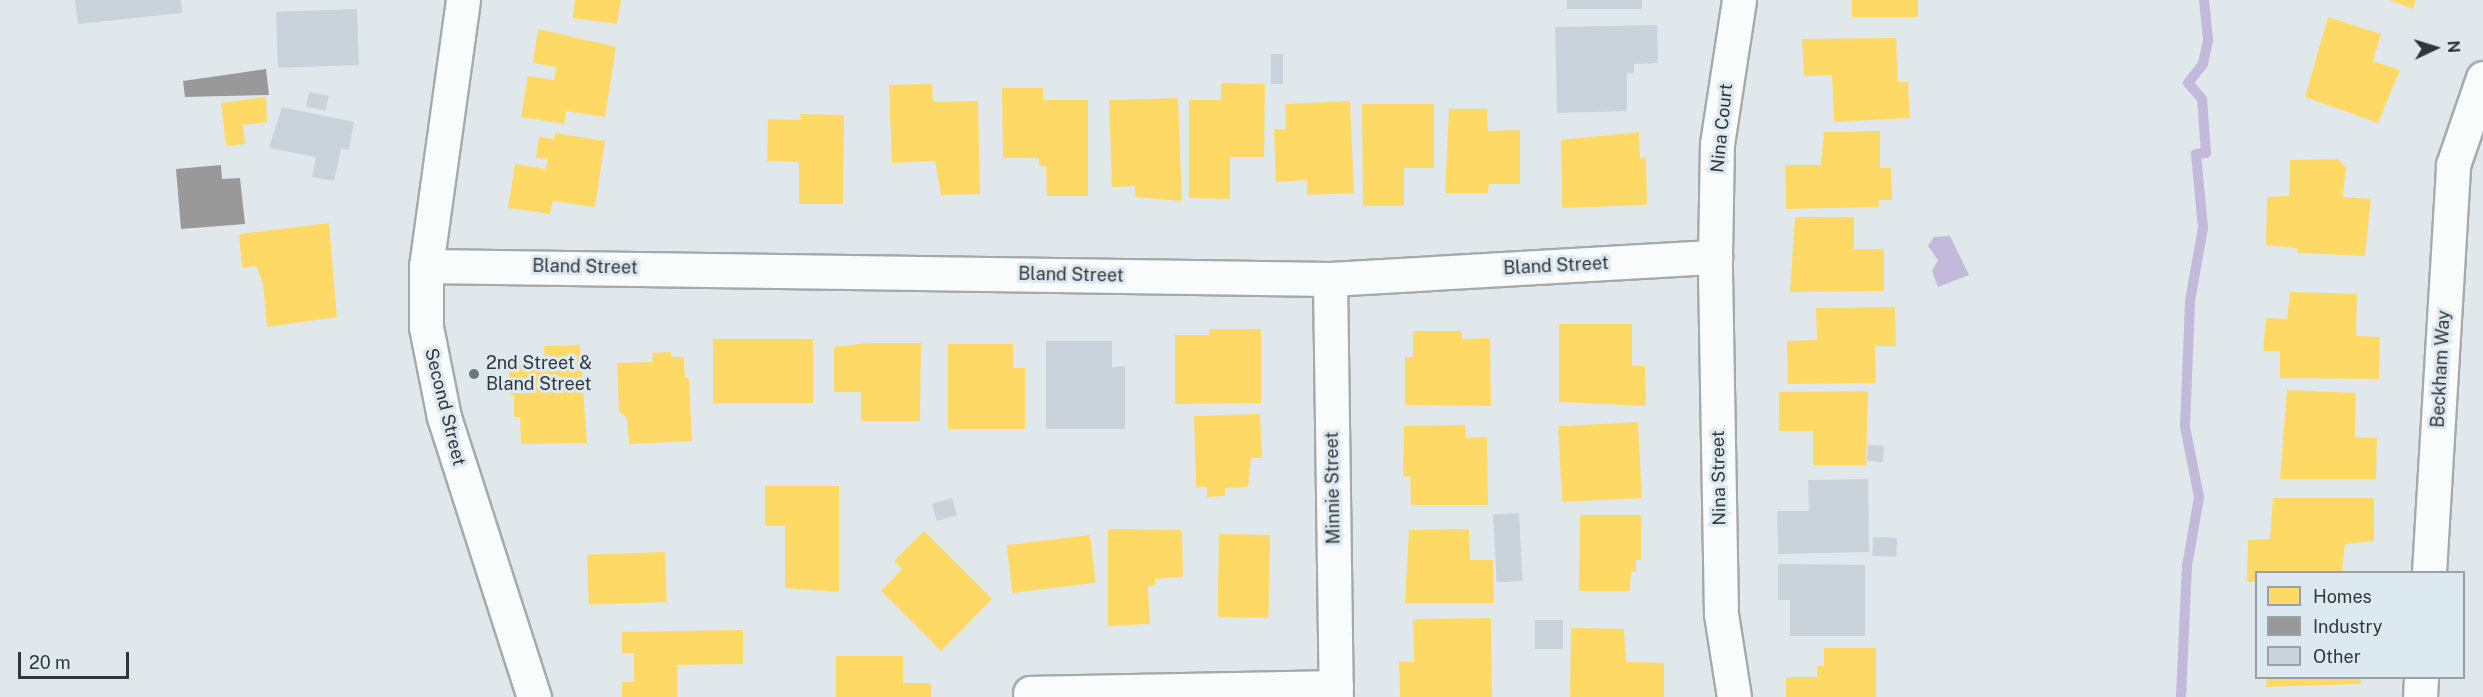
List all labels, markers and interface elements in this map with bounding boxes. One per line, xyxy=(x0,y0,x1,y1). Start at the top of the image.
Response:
north arrow xyxy=(2405,18,2465,78)
text: N xyxy=(2444,40,2463,54)
street label: Nina Court xyxy=(1707,82,1737,174)
street label: Bland Street xyxy=(1503,252,1609,280)
street label: Bland Street xyxy=(532,255,638,279)
street label: Bland Street xyxy=(1018,263,1124,287)
street label: Beckham Way xyxy=(2427,310,2455,428)
street label: Second Street xyxy=(420,346,470,468)
place label: 2nd Street & Bland Street xyxy=(486,353,592,395)
marker: 2nd Street & Bland Street xyxy=(467,367,481,381)
street label: Nina Street xyxy=(1707,430,1731,526)
street label: Minnie Street xyxy=(1321,431,1345,545)
legend xyxy=(2255,571,2465,679)
text: Homes xyxy=(2313,586,2372,607)
text: Industry xyxy=(2313,616,2382,637)
scale bar xyxy=(21,640,132,678)
text: Other xyxy=(2313,646,2361,667)
text: 20 m xyxy=(29,652,71,673)

